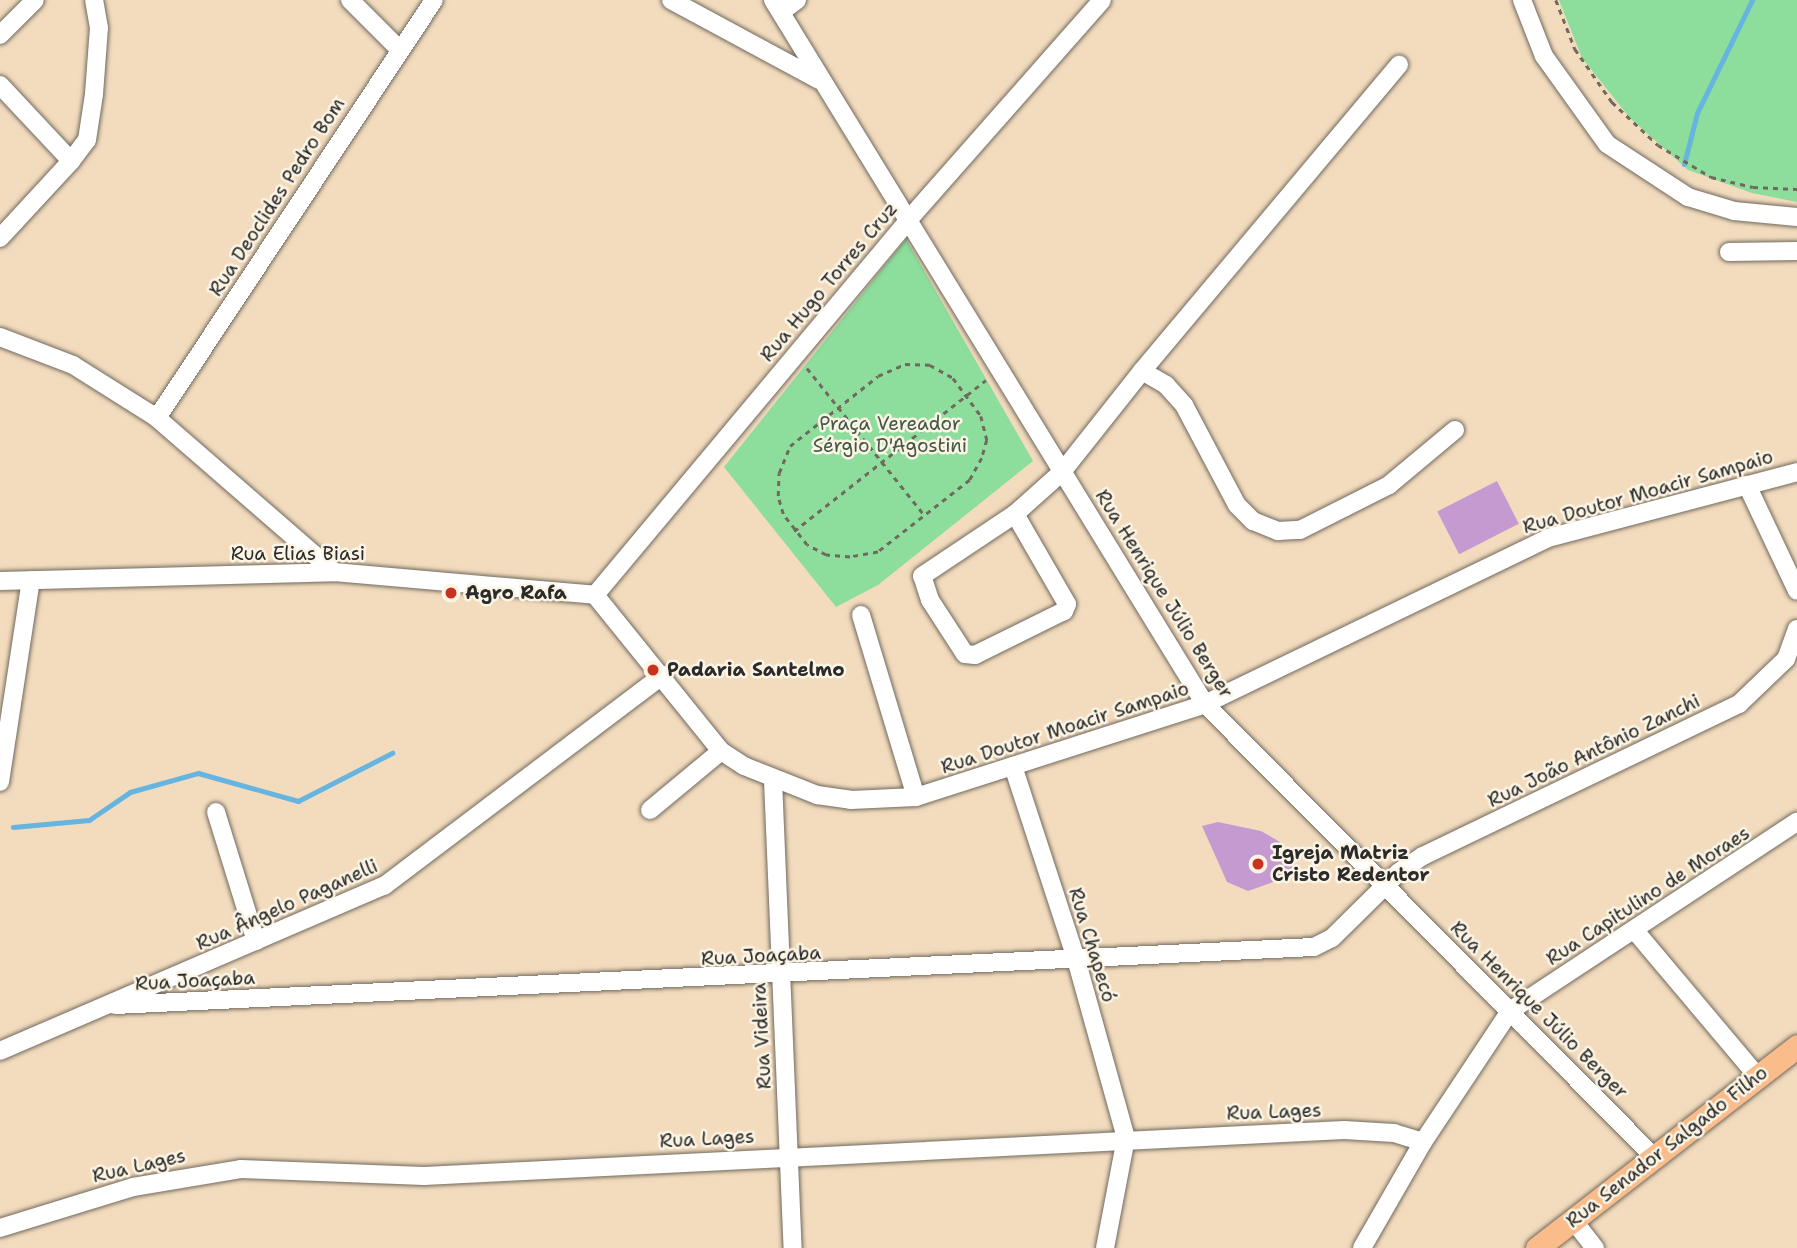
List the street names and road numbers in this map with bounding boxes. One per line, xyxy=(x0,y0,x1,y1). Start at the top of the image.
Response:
street label: Rua Deoclides Pedro Bom xyxy=(204,94,350,300)
street label: Rua Hugo Torres Cruz xyxy=(756,198,902,366)
street label: Rua Doutor Moacir Sampaio xyxy=(1520,445,1776,539)
street label: Rua Henrique Júlio Berger xyxy=(1090,486,1238,702)
street label: Rua Elias Biasi xyxy=(231,543,365,565)
street label: Rua Doutor Moacir Sampaio xyxy=(938,677,1192,779)
street label: Rua João Antônio Zanchi xyxy=(1484,690,1704,812)
street label: Rua Capitulino de Moraes xyxy=(1542,822,1754,970)
street label: Rua Ângelo Paganelli xyxy=(193,855,381,955)
street label: Rua Chapecó xyxy=(1064,885,1120,1005)
street label: Rua Henrique Júlio Berger xyxy=(1446,917,1632,1103)
street label: Rua Joaçaba xyxy=(700,941,822,971)
street label: Rua Joaçaba xyxy=(134,966,256,996)
street label: Rua Videira xyxy=(748,982,776,1090)
street label: Rua Senador Salgado Filho xyxy=(1562,1061,1772,1233)
street label: Rua Lages xyxy=(1226,1099,1322,1125)
street label: Rua Lages xyxy=(659,1125,755,1153)
street label: Rua Lages xyxy=(90,1144,188,1188)

